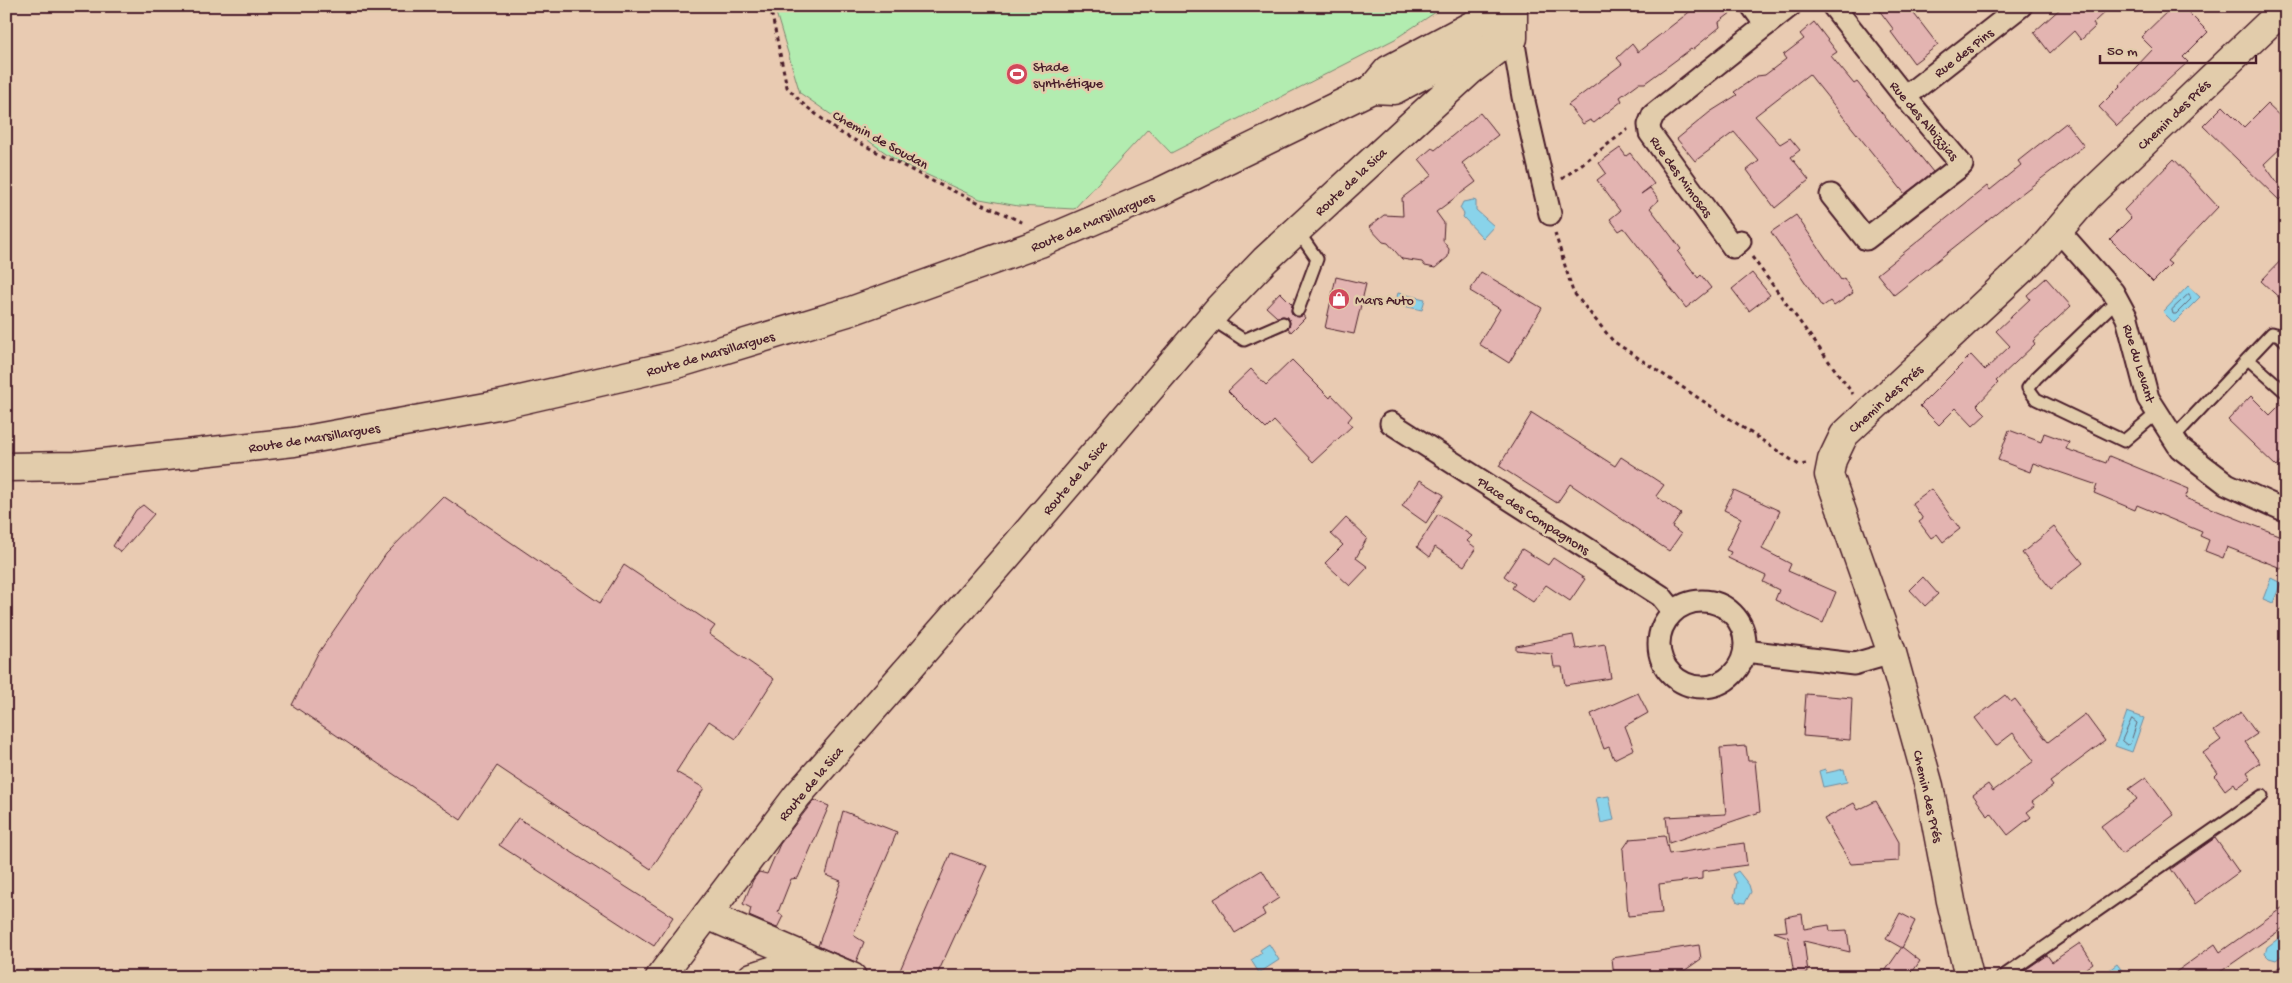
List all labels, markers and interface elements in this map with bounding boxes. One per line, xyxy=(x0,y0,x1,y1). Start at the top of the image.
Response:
street label: Rue des Pins xyxy=(1931,25,1998,83)
scale bar xyxy=(2100,32,2256,64)
text: 50 m xyxy=(2107,43,2138,61)
place label: Stade synthétique xyxy=(1033,60,1104,93)
sports icon: Stade synthétique xyxy=(1005,62,1029,86)
street label: Chemin des Prés xyxy=(2135,76,2215,155)
street label: Rue des Albizzias xyxy=(1885,78,1962,165)
street label: Chemin de Soudan xyxy=(829,108,931,175)
street label: Rue des Mimosas xyxy=(1645,133,1716,222)
street label: Route de la Sica xyxy=(1312,144,1392,221)
street label: Route de Marsillargues xyxy=(1029,189,1158,257)
shop icon: Mars Auto xyxy=(1327,287,1351,311)
place label: Mars Auto xyxy=(1355,293,1414,310)
street label: Rue du Levant xyxy=(2118,322,2158,406)
street label: Route de Marsillargues xyxy=(645,329,778,382)
street label: Chemin des Prés xyxy=(1846,361,1928,438)
street label: Route de Marsillargues xyxy=(248,421,382,458)
street label: Route de la Sica xyxy=(1040,437,1113,519)
street label: Place des Compagnons xyxy=(1472,474,1593,560)
street label: Route de la Sica xyxy=(776,743,849,825)
street label: Chemin des Prés xyxy=(1908,749,1946,845)

